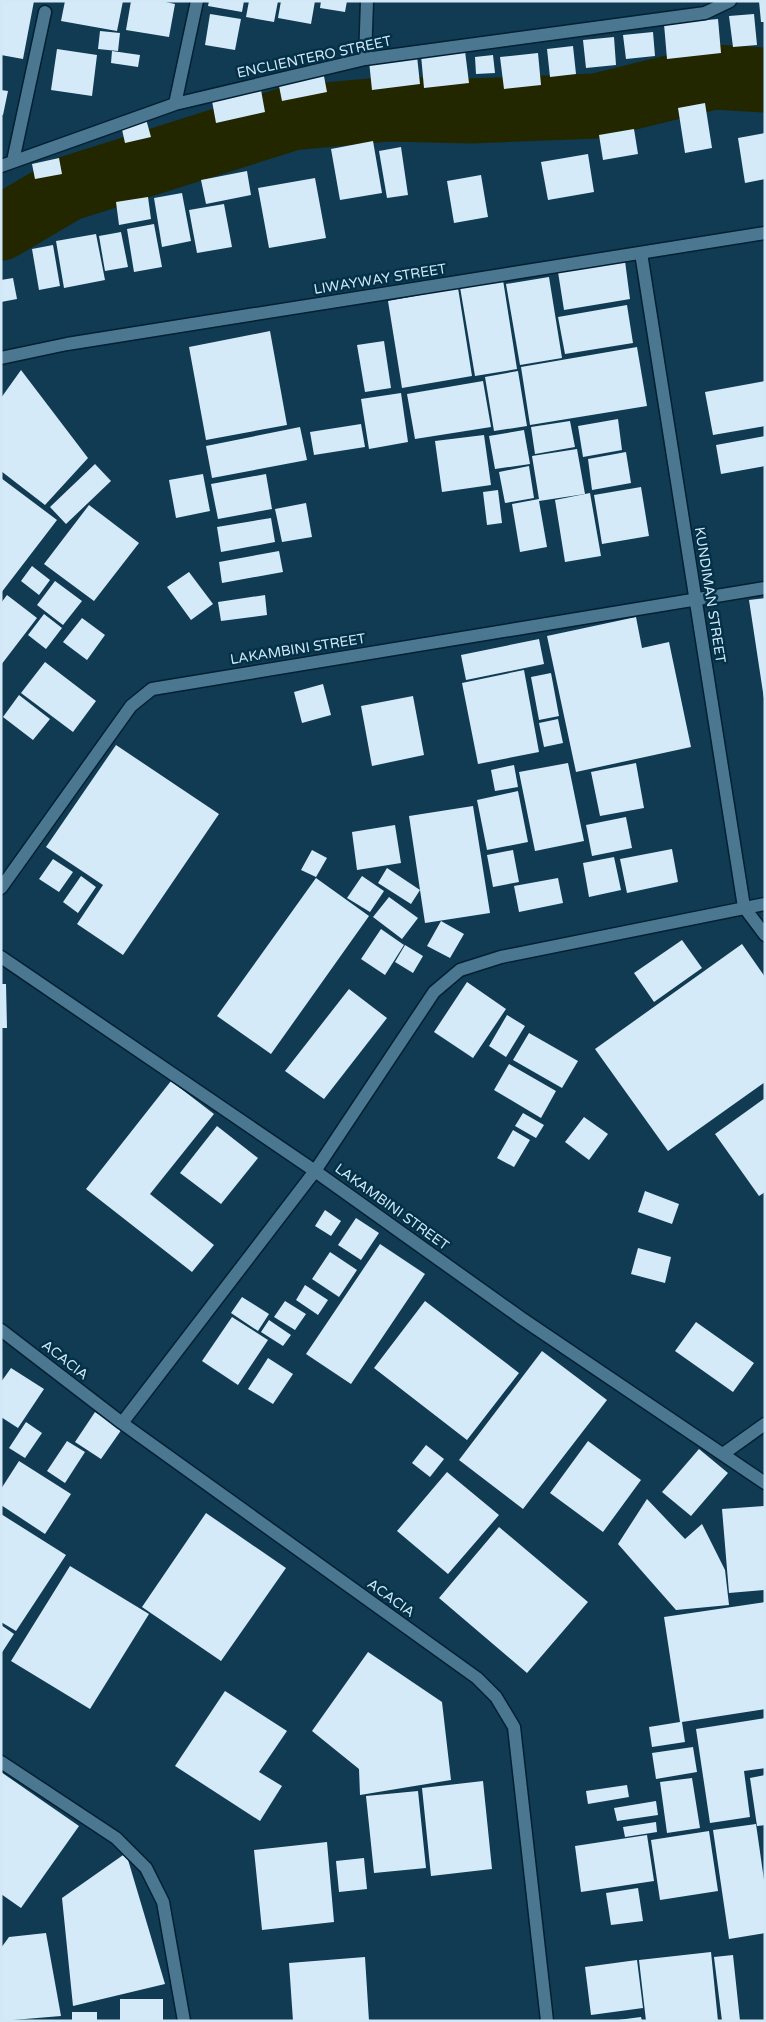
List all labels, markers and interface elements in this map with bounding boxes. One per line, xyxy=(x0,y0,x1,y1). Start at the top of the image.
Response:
street label: ENCLIENTERO STREET xyxy=(235,32,393,82)
street label: LIWAYWAY STREET xyxy=(312,260,448,298)
street label: KUNDIMAN STREET xyxy=(691,526,729,665)
street label: LAKAMBINI STREET xyxy=(229,630,367,668)
street label: LAKAMBINI STREET xyxy=(332,1160,453,1254)
street label: ACACIA xyxy=(38,1337,92,1383)
street label: ACACIA xyxy=(364,1575,418,1621)

